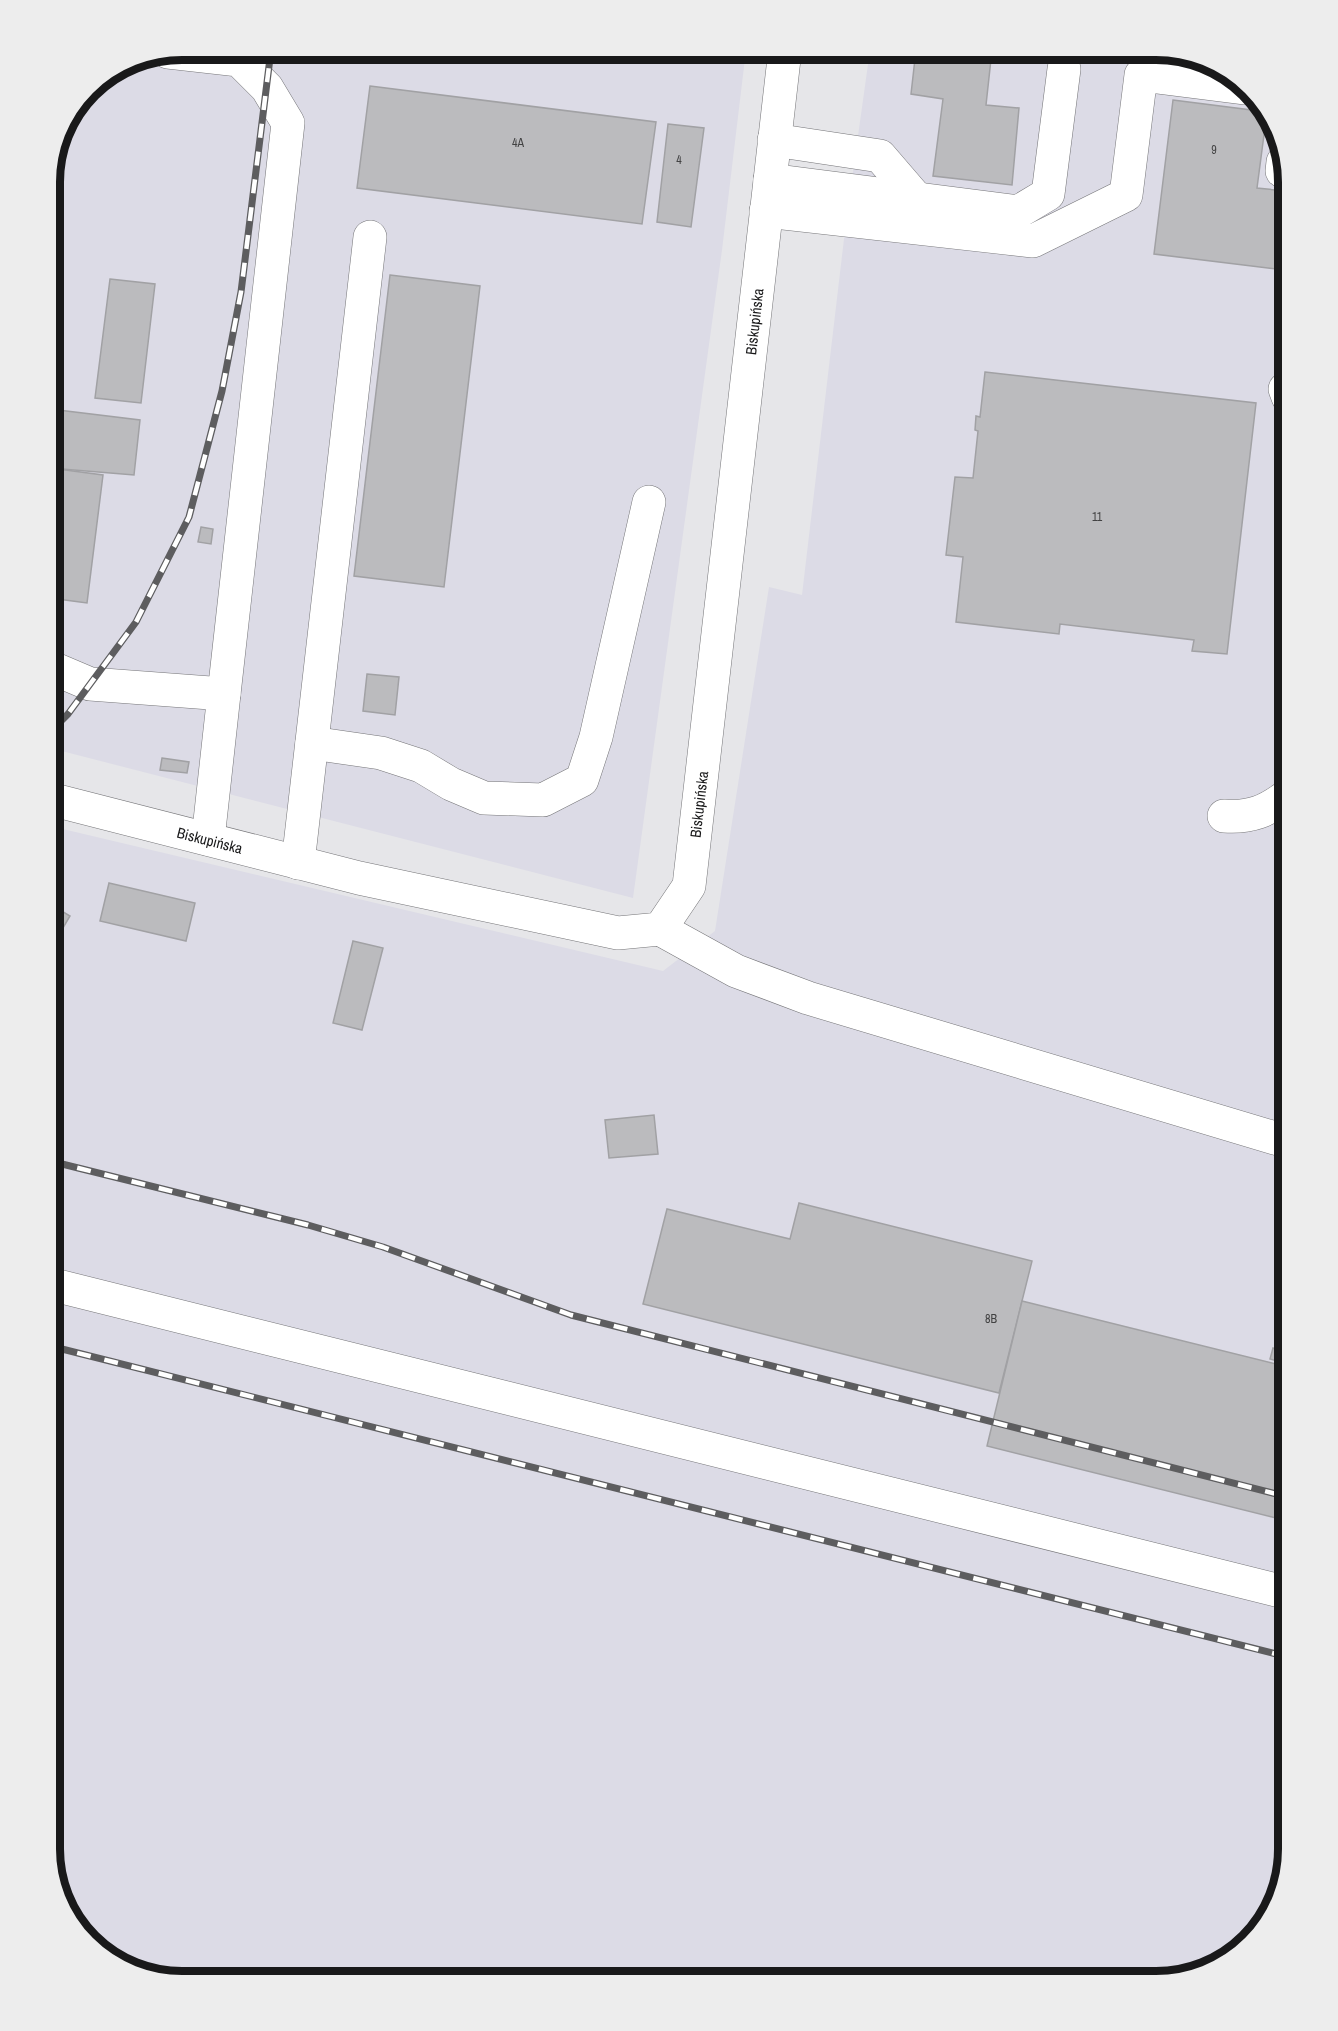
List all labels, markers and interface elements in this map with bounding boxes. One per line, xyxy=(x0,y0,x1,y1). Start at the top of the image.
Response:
house number: 4A xyxy=(512,135,524,151)
house number: 9 xyxy=(1211,142,1217,158)
house number: 4 xyxy=(676,152,682,168)
street label: Biskupińska xyxy=(740,287,768,356)
house number: 11 xyxy=(1092,509,1103,525)
street label: Biskupińska xyxy=(684,770,713,839)
street label: Biskupińska xyxy=(175,821,245,858)
house number: 8B xyxy=(985,1311,997,1327)

